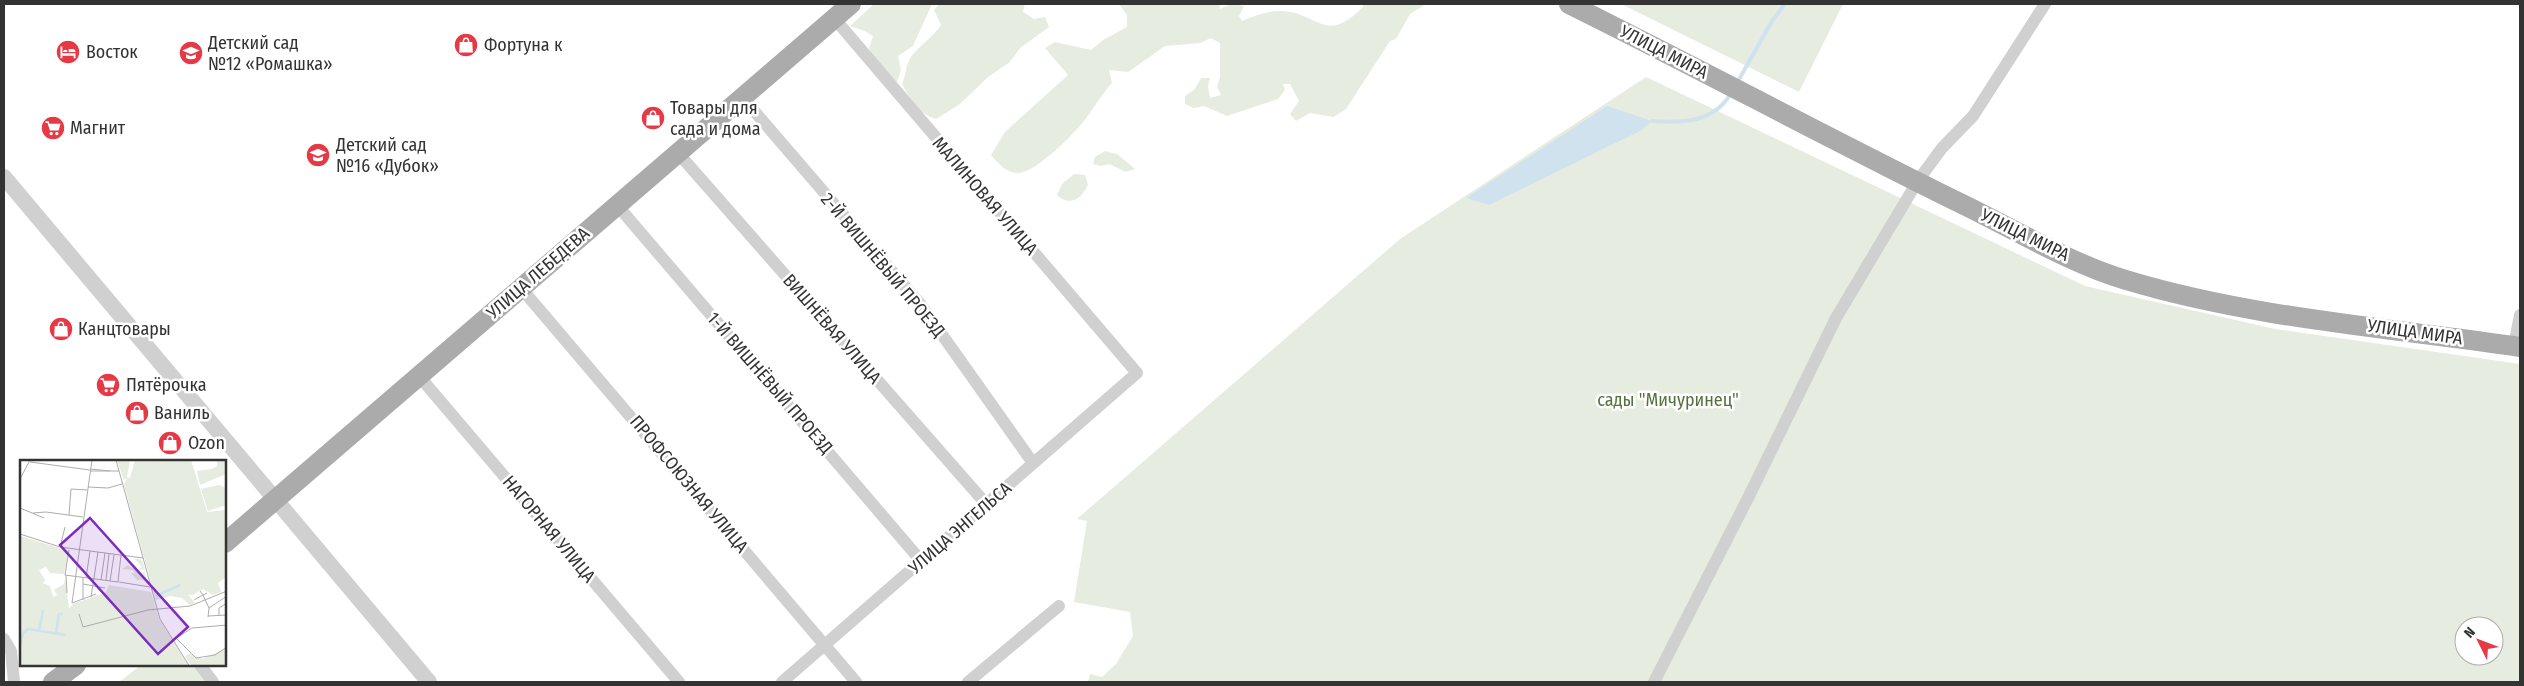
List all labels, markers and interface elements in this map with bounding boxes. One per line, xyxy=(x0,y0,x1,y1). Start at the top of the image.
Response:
street label: УЛИЦА МИРА xyxy=(1615,20,1712,84)
place label: Детский сад №12 «Ромашка» xyxy=(207,32,333,75)
shop icon: Фортуна к xyxy=(453,32,479,58)
place label: Фортуна к xyxy=(484,34,563,56)
hotel icon: Восток xyxy=(55,39,81,65)
school or university icon: Детский сад №12 «Ромашка» xyxy=(178,40,204,66)
place label: Восток xyxy=(86,41,138,63)
place label: Товары для сада и дома xyxy=(670,97,761,140)
shop icon: Товары для сада и дома xyxy=(640,105,666,131)
supermarket icon: Магнит xyxy=(40,115,66,141)
place label: Магнит xyxy=(70,117,126,139)
street label: МАЛИНОВАЯ УЛИЦА xyxy=(928,132,1043,260)
place label: Детский сад №16 «Дубок» xyxy=(335,134,439,177)
school or university icon: Детский сад №16 «Дубок» xyxy=(305,142,331,168)
street label: 2-Й ВИШНЁВЫЙ ПРОЕЗД xyxy=(816,188,950,342)
street label: УЛИЦА МИРА xyxy=(1976,204,2073,266)
street label: УЛИЦА ЛЕБЕДЕВА xyxy=(481,222,594,324)
street label: ВИШНЁВАЯ УЛИЦА xyxy=(778,270,886,389)
street label: 1-Й ВИШНЁВЫЙ ПРОЕЗД xyxy=(703,308,837,458)
street label: УЛИЦА МИРА xyxy=(2365,314,2465,350)
shop icon: Канцтовары xyxy=(48,316,74,342)
place label: Канцтовары xyxy=(78,318,171,340)
supermarket icon: Пятёрочка xyxy=(95,372,121,398)
place label: Пятёрочка xyxy=(126,374,207,396)
park label: сады "Мичуринец" xyxy=(1597,389,1739,411)
shop icon: Ваниль xyxy=(124,400,150,426)
place label: Ваниль xyxy=(154,402,210,424)
street label: ПРОФСОЮЗНАЯ УЛИЦА xyxy=(625,411,753,558)
shop icon: Ozon xyxy=(157,430,183,456)
place label: Ozon xyxy=(188,432,225,454)
inset map xyxy=(20,460,226,666)
street label: НАГОРНАЯ УЛИЦА xyxy=(498,471,601,587)
street label: УЛИЦА ЭНГЕЛЬСА xyxy=(903,477,1016,579)
north arrow xyxy=(2454,616,2504,666)
text: N xyxy=(2461,624,2479,641)

